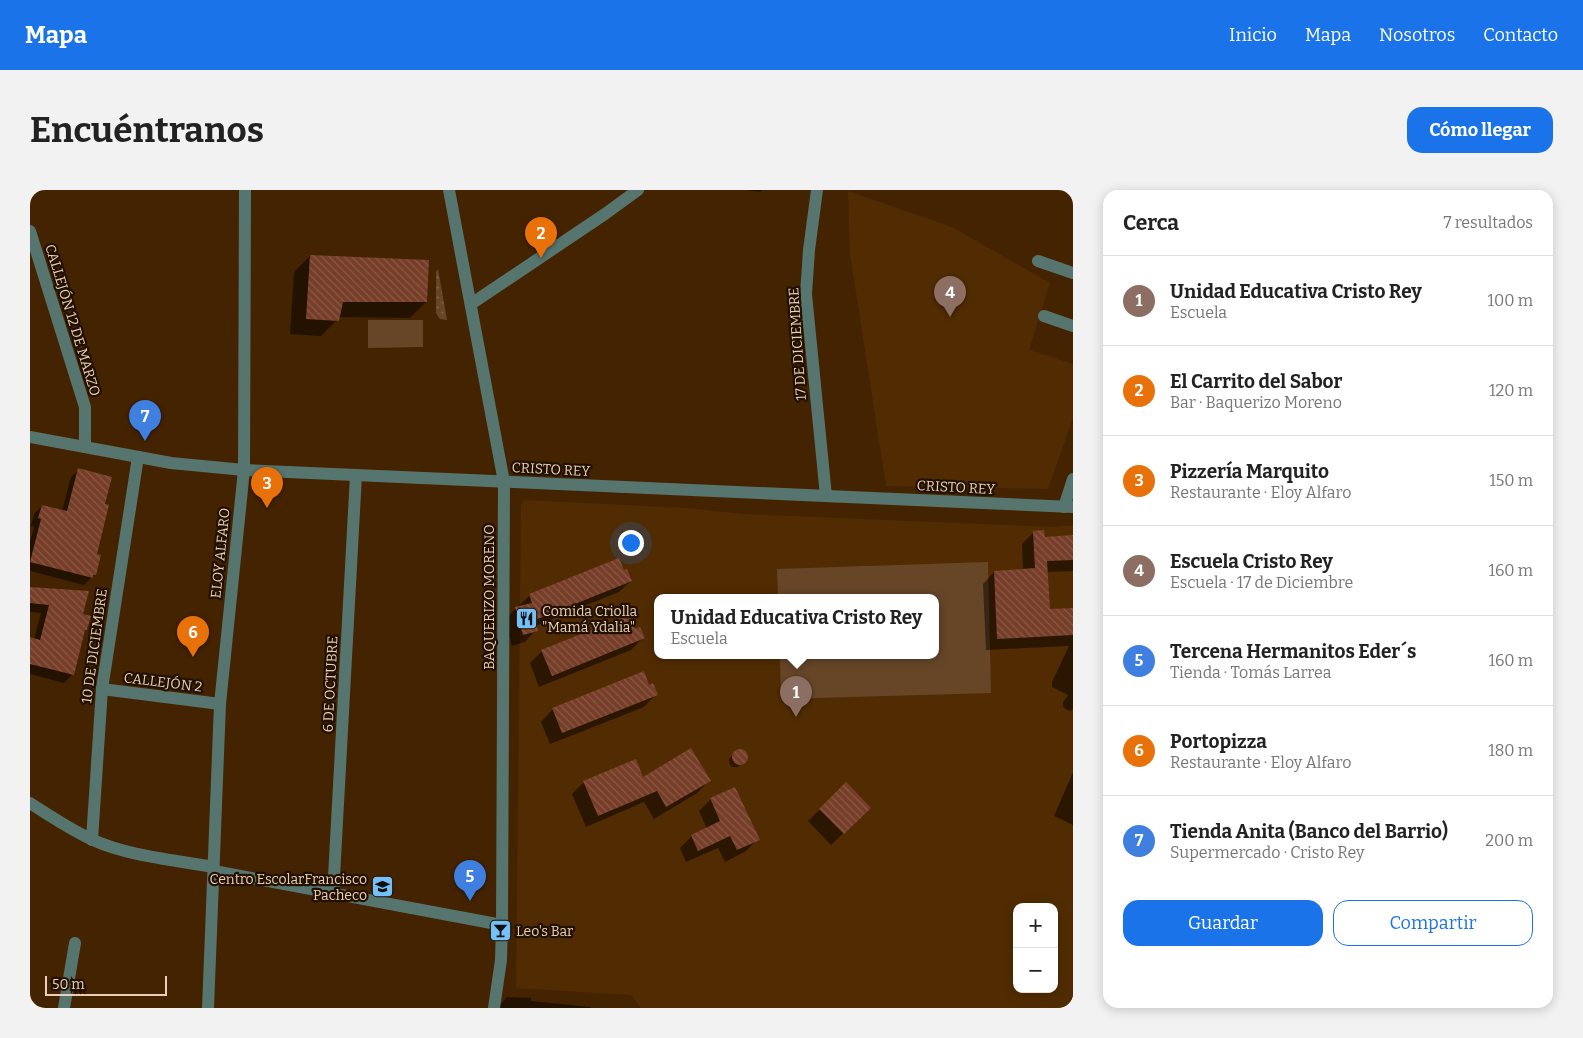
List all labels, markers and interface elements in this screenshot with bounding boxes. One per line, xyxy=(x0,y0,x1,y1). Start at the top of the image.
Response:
text: Mapa xyxy=(25,21,87,49)
text: Inicio xyxy=(1229,24,1277,46)
text: Mapa xyxy=(1305,24,1351,46)
text: Nosotros xyxy=(1379,24,1455,46)
text: Contacto xyxy=(1483,24,1558,46)
button: Cómo llegar xyxy=(1407,107,1553,153)
text: Encuéntranos xyxy=(30,109,264,151)
text: Cerca xyxy=(1123,210,1179,236)
text: 7 resultados xyxy=(1443,213,1533,232)
pin: 2 xyxy=(525,217,557,258)
street label: CALLEJÓN 12 DE MARZO xyxy=(41,242,105,398)
pin: 4 xyxy=(934,276,966,317)
text: Unidad Educativa Cristo Rey xyxy=(1170,280,1422,303)
street label: 17 DE DICIEMBRE xyxy=(785,287,810,401)
text: 1 xyxy=(1136,291,1142,310)
text: 100 m xyxy=(1488,291,1533,310)
text: Escuela xyxy=(1170,303,1227,322)
text: El Carrito del Sabor xyxy=(1170,370,1342,393)
text: 2 xyxy=(1134,381,1144,400)
text: 120 m xyxy=(1489,381,1533,400)
text: Bar · Baquerizo Moreno xyxy=(1170,393,1342,412)
pin: 7 xyxy=(129,400,161,441)
street label: CRISTO REY xyxy=(511,459,591,480)
text: Pizzería Marquito xyxy=(1170,460,1329,483)
pin: 3 xyxy=(251,467,283,508)
text: 3 xyxy=(1134,471,1144,490)
text: 150 m xyxy=(1489,471,1533,490)
street label: CRISTO REY xyxy=(916,477,996,498)
text: Restaurante · Eloy Alfaro xyxy=(1170,483,1351,502)
street label: ELOY ALFARO xyxy=(207,507,234,599)
street label: BAQUERIZO MORENO xyxy=(481,524,498,670)
your location xyxy=(618,530,644,556)
text: Escuela Cristo Rey xyxy=(1170,550,1333,573)
text: 4 xyxy=(1134,561,1144,580)
text: 160 m xyxy=(1488,561,1533,580)
text: Escuela · 17 de Diciembre xyxy=(1170,573,1353,592)
street label: 10 DE DICIEMBRE xyxy=(78,588,111,705)
popup xyxy=(654,594,939,659)
place label: Comida Criolla "Mamá Ydalia" xyxy=(542,603,638,636)
text: Unidad Educativa Cristo Rey xyxy=(671,606,922,629)
restaurant icon: Comida Criolla "Mamá Ydalia" xyxy=(514,607,538,631)
pin: 6 xyxy=(177,616,209,657)
text: Escuela xyxy=(671,629,728,648)
street label: 6 DE OCTUBRE xyxy=(319,635,342,733)
text: Tercena Hermanitos Eder´s xyxy=(1170,640,1416,663)
text: 5 xyxy=(1135,651,1143,670)
text: 160 m xyxy=(1488,651,1533,670)
text: Tienda · Tomás Larrea xyxy=(1170,663,1332,682)
street label: CALLEJÓN 2 xyxy=(123,668,203,696)
pin: 1 xyxy=(780,676,812,717)
text: Portopizza xyxy=(1170,730,1267,753)
text: 6 xyxy=(1134,741,1144,760)
text: 180 m xyxy=(1488,741,1533,760)
text: Restaurante · Eloy Alfaro xyxy=(1170,753,1351,772)
text: Tienda Anita (Banco del Barrio) xyxy=(1170,820,1448,843)
text: 7 xyxy=(1135,831,1143,850)
text: 200 m xyxy=(1485,831,1533,850)
text: Supermercado · Cristo Rey xyxy=(1170,843,1364,862)
pin: 5 xyxy=(454,860,486,901)
place label: Centro EscolarFrancisco Pacheco xyxy=(210,871,367,904)
school or university icon: Centro EscolarFrancisco Pacheco xyxy=(371,875,395,899)
button: Guardar xyxy=(1123,900,1323,946)
button: Compartir xyxy=(1333,900,1533,946)
map controls xyxy=(1013,903,1058,993)
button: + xyxy=(1013,903,1058,948)
bar icon: Leo's Bar xyxy=(488,919,512,943)
place label: Leo's Bar xyxy=(516,923,573,940)
button: − xyxy=(1013,948,1058,993)
scale bar xyxy=(45,973,168,996)
text: 50 m xyxy=(52,976,85,993)

